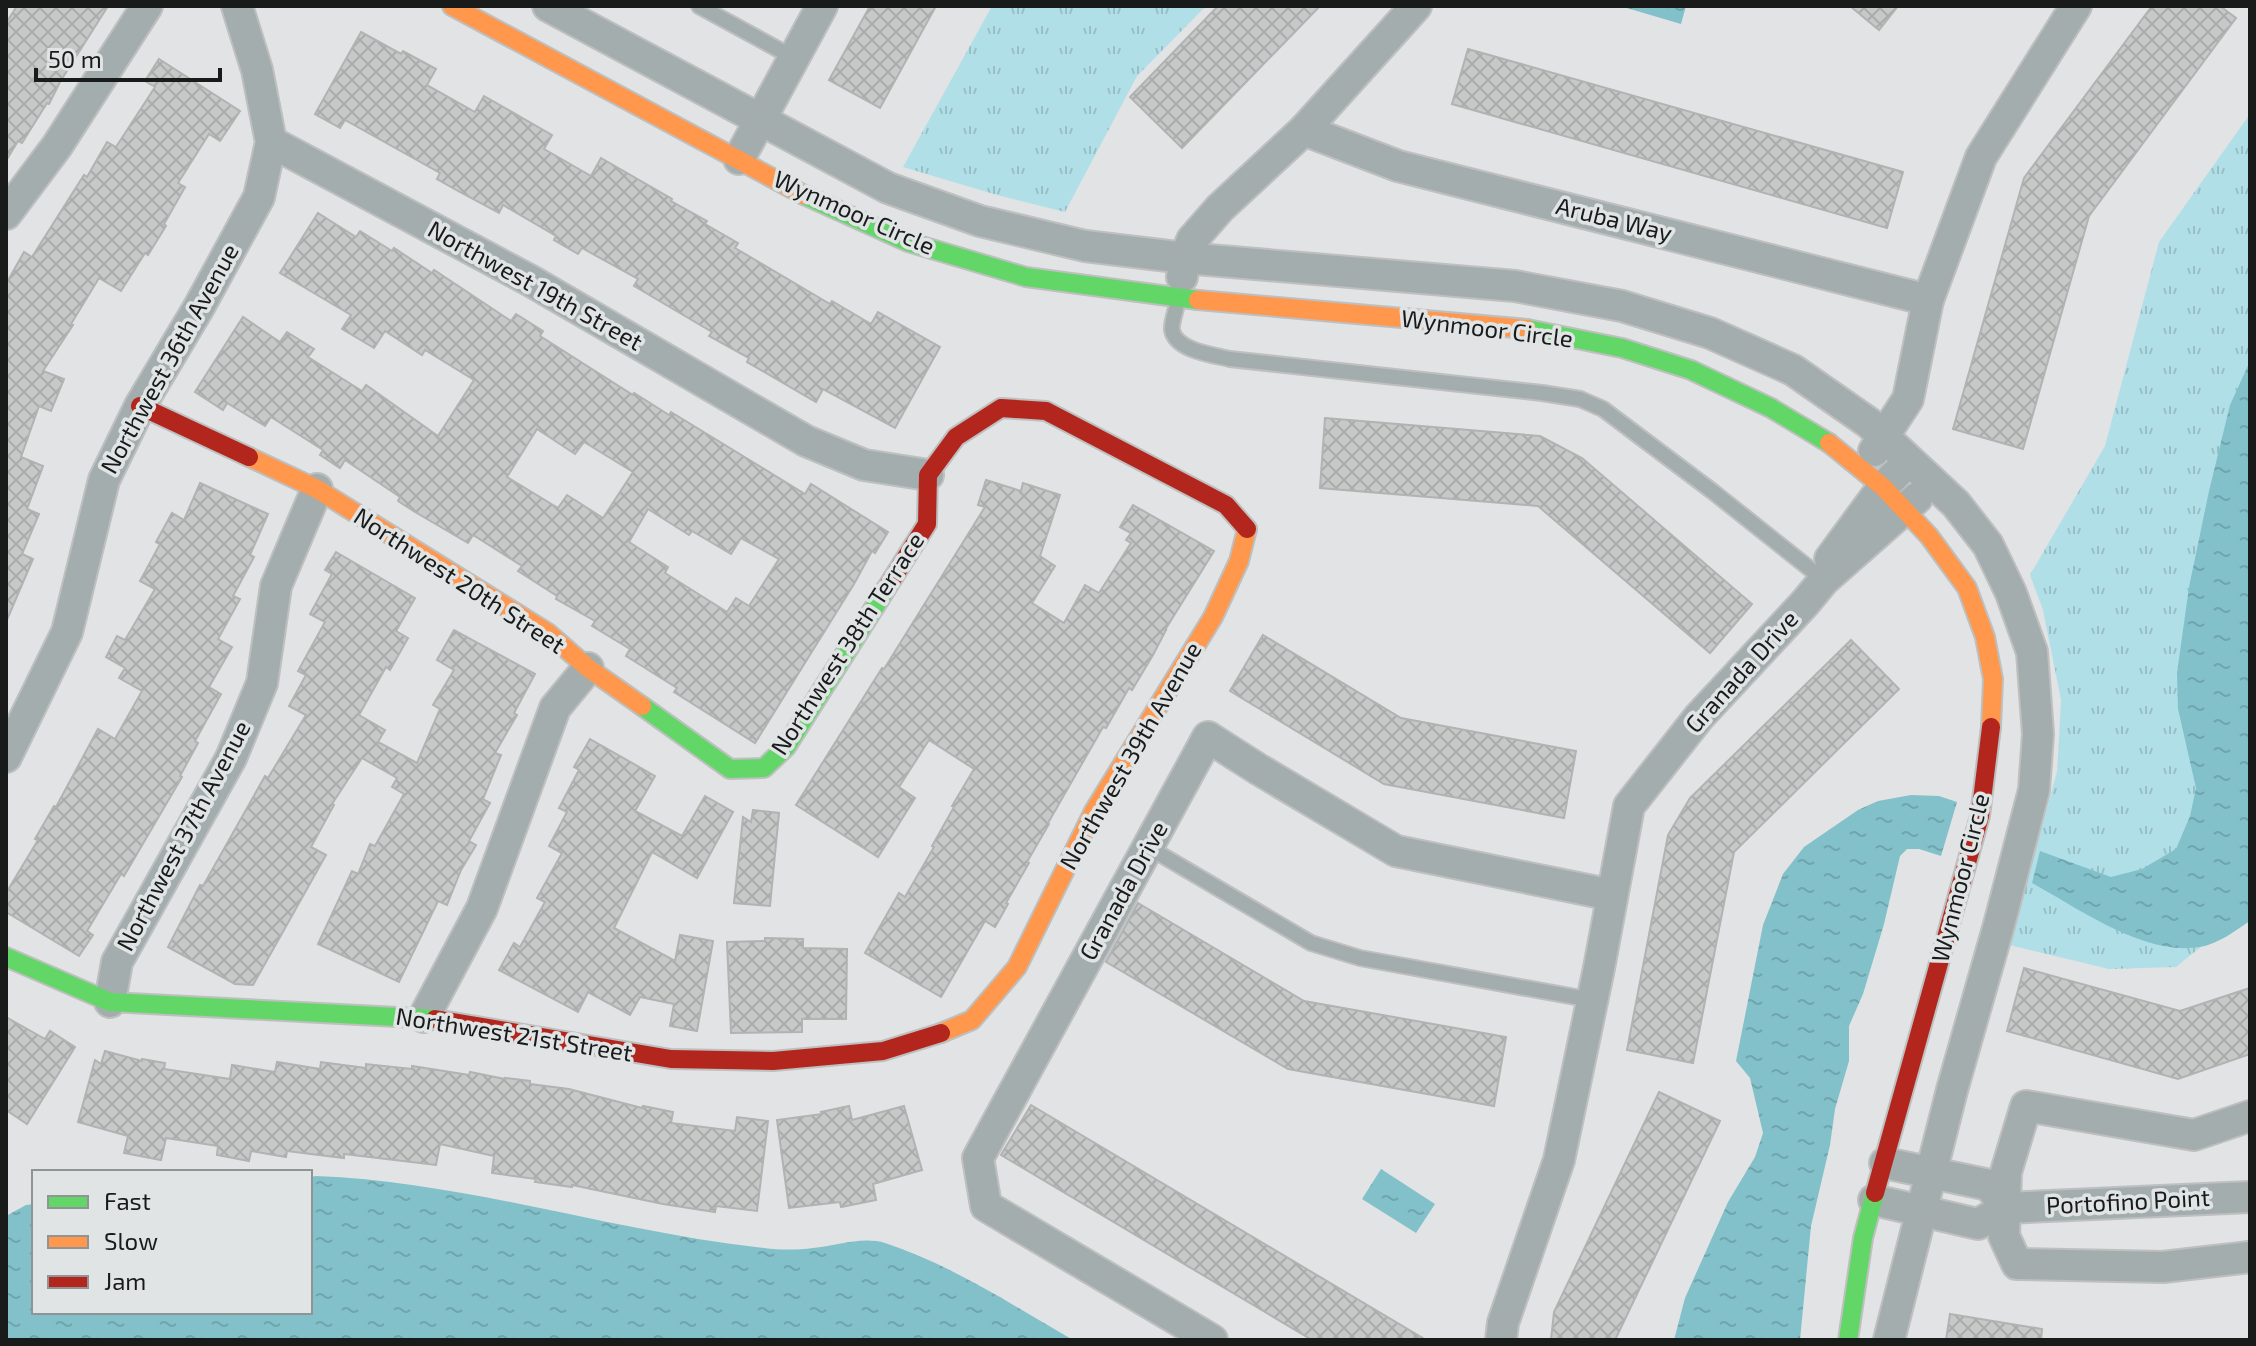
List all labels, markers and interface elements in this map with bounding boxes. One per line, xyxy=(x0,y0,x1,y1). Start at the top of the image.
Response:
scale bar xyxy=(36,32,220,82)
text: 50 m xyxy=(48,44,102,73)
street label: Wynmoor Circle xyxy=(770,163,939,260)
street label: Aruba Way xyxy=(1553,190,1676,247)
street label: Northwest 19th Street xyxy=(423,214,648,356)
street label: Northwest 36th Avenue xyxy=(93,238,244,478)
street label: Wynmoor Circle xyxy=(1400,303,1575,352)
street label: Northwest 20th Street xyxy=(349,501,571,659)
street label: Northwest 38th Terrace xyxy=(764,527,930,760)
street label: Granada Drive xyxy=(1679,604,1803,738)
street label: Northwest 39th Avenue xyxy=(1053,636,1207,874)
street label: Northwest 37th Avenue xyxy=(110,715,256,955)
street label: Wynmoor Circle xyxy=(1925,790,1995,965)
street label: Granada Drive xyxy=(1073,816,1173,965)
street label: Northwest 21st Street xyxy=(394,1001,635,1067)
legend xyxy=(32,1170,312,1314)
street label: Portofino Point xyxy=(2045,1182,2211,1219)
text: Fast xyxy=(104,1186,151,1215)
text: Slow xyxy=(104,1226,158,1255)
text: Jam xyxy=(104,1266,146,1295)

